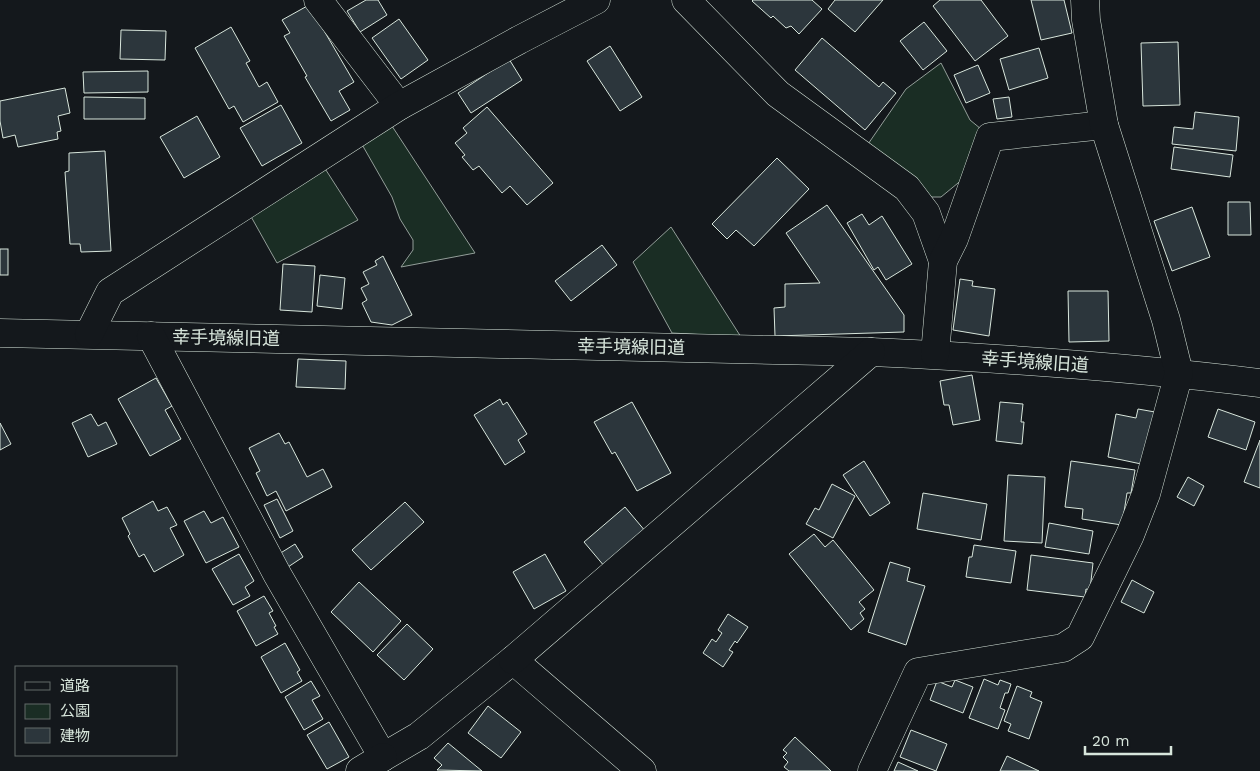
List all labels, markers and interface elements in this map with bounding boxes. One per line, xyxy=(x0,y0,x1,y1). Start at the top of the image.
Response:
street label: 幸手境線旧道 xyxy=(172,326,280,349)
street label: 幸手境線旧道 xyxy=(577,335,685,358)
street label: 幸手境線旧道 xyxy=(980,347,1090,376)
legend xyxy=(15,666,178,756)
text: 道路 xyxy=(60,677,90,695)
text: 公園 xyxy=(60,702,90,720)
scale bar xyxy=(1085,724,1171,756)
text: 建物 xyxy=(60,727,90,745)
text: 20 m xyxy=(1092,732,1130,750)

